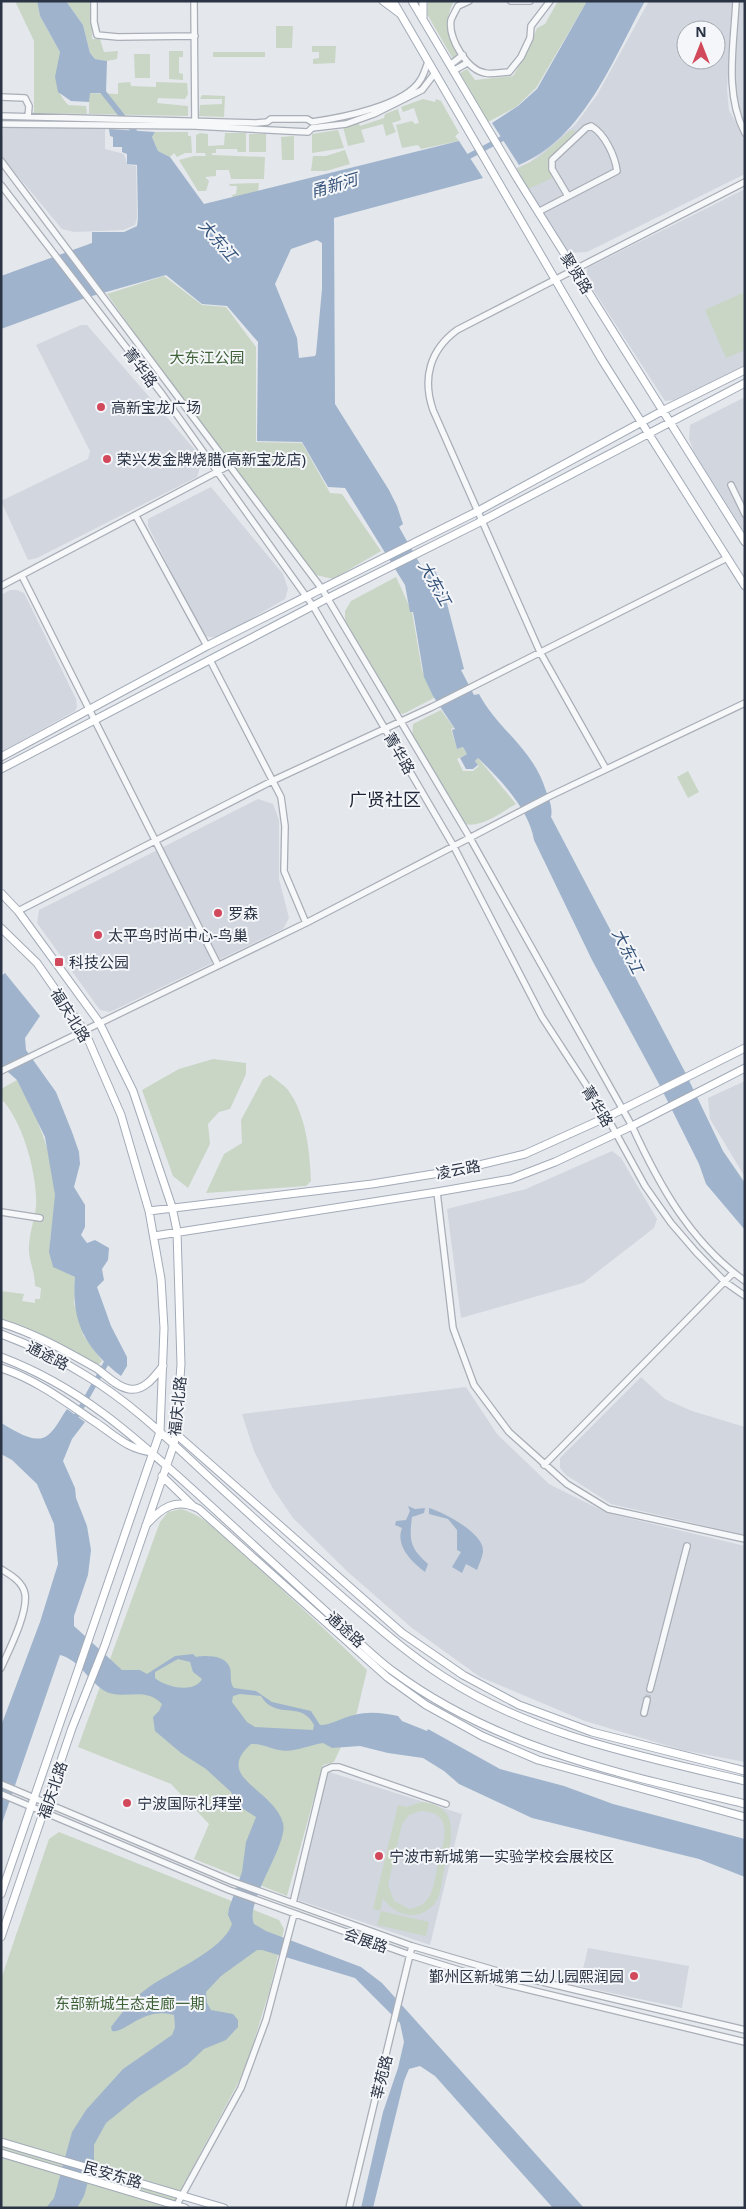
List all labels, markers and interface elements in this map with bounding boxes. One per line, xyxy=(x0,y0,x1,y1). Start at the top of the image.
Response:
north arrow xyxy=(676,20,726,70)
text: N xyxy=(695,22,707,41)
water label: 甬新河 xyxy=(308,167,363,202)
water label: 大东江 xyxy=(194,215,243,267)
street label: 聚贤路 xyxy=(557,249,597,297)
street label: 菁华路 xyxy=(119,343,163,391)
park label: 大东江公园 xyxy=(169,347,245,367)
place label: 高新宝龙广场 xyxy=(111,397,201,417)
marker: 高新宝龙广场 xyxy=(95,401,107,413)
place label: 荣兴发金牌烧腊(高新宝龙店) xyxy=(117,449,306,469)
marker: 荣兴发金牌烧腊(高新宝龙店) xyxy=(101,453,113,465)
water label: 大东江 xyxy=(414,557,457,611)
street label: 菁华路 xyxy=(380,729,420,777)
district label: 广贤社区 xyxy=(349,787,421,811)
place label: 罗森 xyxy=(228,903,258,923)
marker: 罗森 xyxy=(212,907,224,919)
place label: 太平鸟时尚中心-鸟巢 xyxy=(108,925,248,945)
water label: 大东江 xyxy=(607,925,650,979)
marker: 太平鸟时尚中心-鸟巢 xyxy=(92,929,104,941)
place label: 科技公园 xyxy=(69,952,129,972)
marker: 科技公园 xyxy=(53,956,65,968)
street label: 福庆北路 xyxy=(47,984,95,1046)
street label: 菁华路 xyxy=(578,1082,618,1130)
street label: 凌云路 xyxy=(434,1155,482,1183)
street label: 通途路 xyxy=(23,1336,73,1374)
street label: 福庆北路 xyxy=(164,1375,190,1437)
street label: 通途路 xyxy=(323,1607,369,1651)
street label: 福庆北路 xyxy=(33,1758,71,1822)
place label: 宁波国际礼拜堂 xyxy=(137,1793,242,1813)
marker: 宁波国际礼拜堂 xyxy=(121,1797,133,1809)
place label: 宁波市新城第一实验学校会展校区 xyxy=(389,1846,614,1866)
marker: 宁波市新城第一实验学校会展校区 xyxy=(373,1850,385,1862)
street label: 会展路 xyxy=(341,1923,391,1957)
place label: 鄞州区新城第二幼儿园熙润园 xyxy=(429,1966,624,1986)
marker: 鄞州区新城第二幼儿园熙润园 xyxy=(628,1970,640,1982)
park label: 东部新城生态走廊一期 xyxy=(55,1993,205,2013)
street label: 莘苑路 xyxy=(366,2053,396,2101)
street label: 民安东路 xyxy=(81,2156,145,2192)

